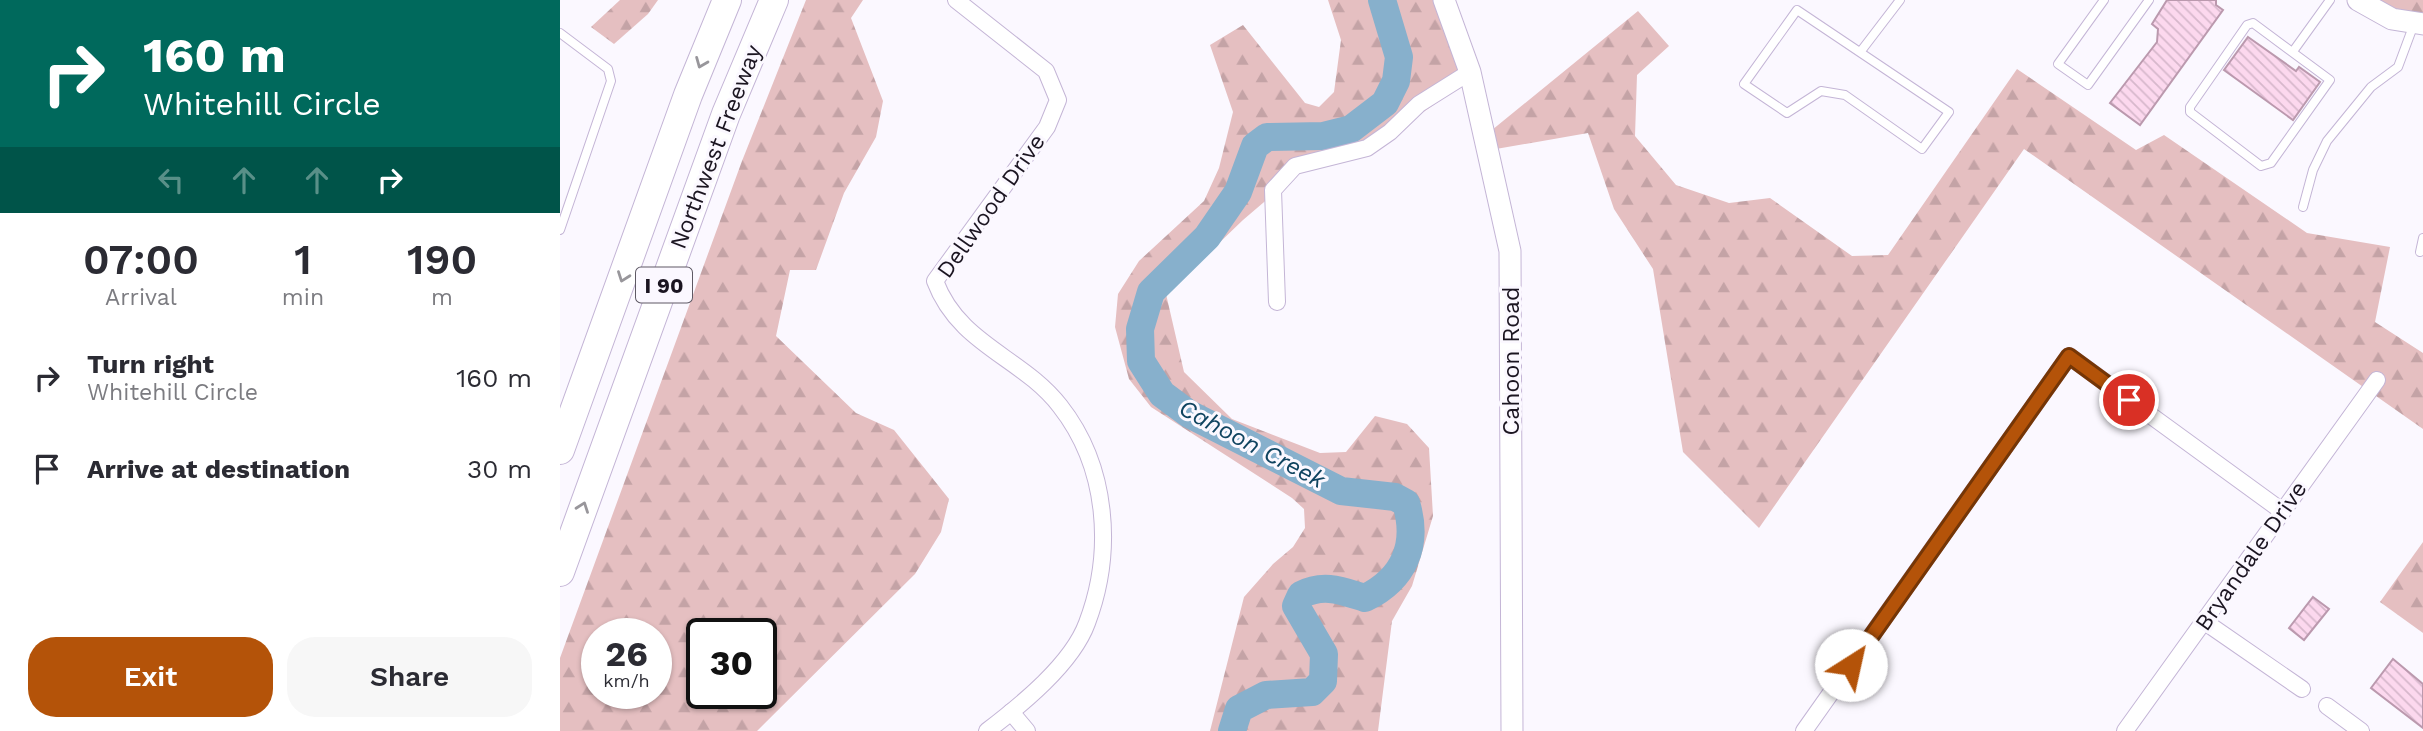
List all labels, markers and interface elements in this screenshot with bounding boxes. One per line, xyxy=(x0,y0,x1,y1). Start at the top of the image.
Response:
text: 160 m xyxy=(143,26,286,84)
icon: right xyxy=(28,28,119,119)
street label: Northwest Freeway xyxy=(665,41,767,253)
one-way arrow xyxy=(696,57,710,69)
text: Whitehill Circle xyxy=(143,85,381,123)
street label: Dellwood Drive xyxy=(931,129,1051,283)
icon: left xyxy=(152,161,190,199)
icon: ahead xyxy=(225,161,263,199)
icon: ahead xyxy=(298,161,336,199)
icon: right xyxy=(371,161,409,199)
text: 07:00 xyxy=(83,235,199,284)
text: 1 xyxy=(294,235,312,284)
text: 190 xyxy=(407,235,477,284)
road number: I 90 xyxy=(636,268,692,302)
one-way arrow xyxy=(617,270,631,282)
text: Arrival xyxy=(105,284,177,311)
text: min xyxy=(282,284,324,311)
text: m xyxy=(431,284,453,311)
street label: Cahoon Road xyxy=(1498,287,1525,435)
text: Turn right xyxy=(87,349,214,379)
icon: right xyxy=(28,359,66,397)
text: 160 m xyxy=(456,363,532,393)
pin xyxy=(2099,370,2159,430)
text: Whitehill Circle xyxy=(87,379,258,406)
icon: arrive xyxy=(2110,381,2148,419)
water label: Cahoon Creek xyxy=(1174,394,1331,495)
icon: arrive xyxy=(28,450,66,488)
text: Arrive at destination xyxy=(87,454,350,484)
text: 30 m xyxy=(467,454,532,484)
street label: Bryandale Drive xyxy=(2189,476,2313,636)
one-way arrow xyxy=(575,502,589,514)
speed limit sign: 30 xyxy=(686,618,777,709)
position arrow xyxy=(1814,628,1888,702)
text: 26 xyxy=(605,633,648,675)
button: Exit xyxy=(28,637,273,717)
button: Share xyxy=(287,637,532,717)
text: km/h xyxy=(603,670,650,691)

